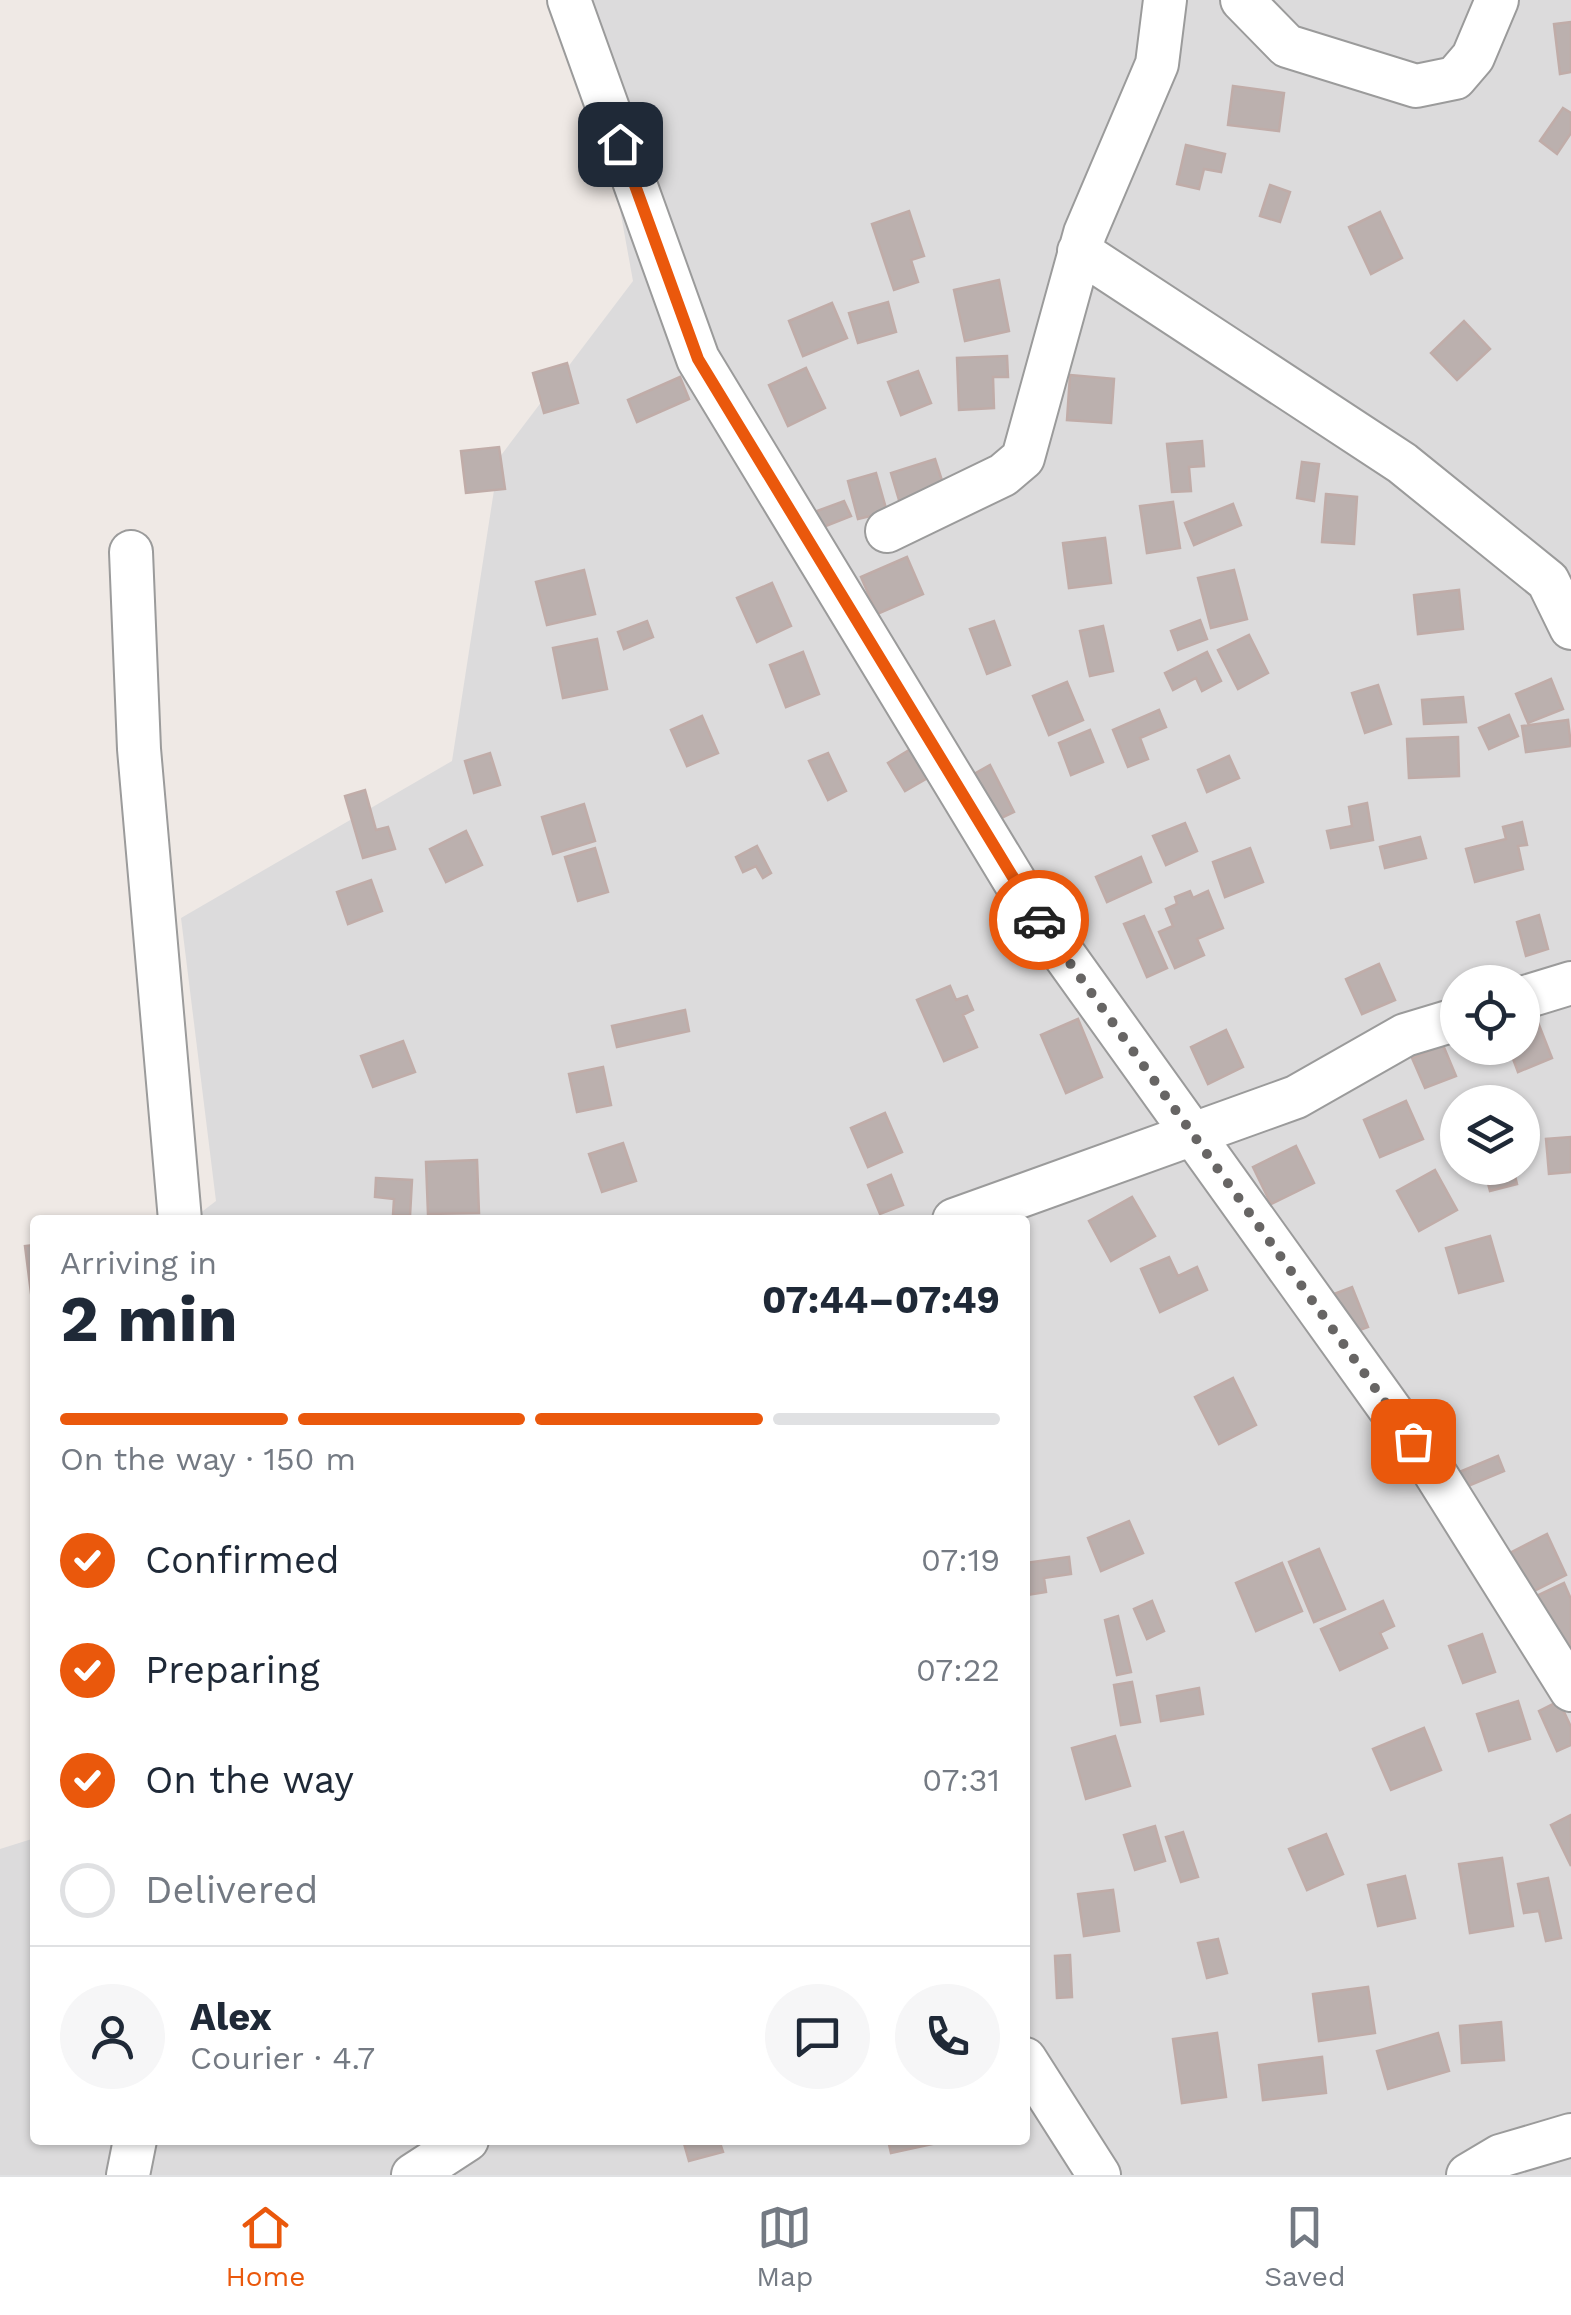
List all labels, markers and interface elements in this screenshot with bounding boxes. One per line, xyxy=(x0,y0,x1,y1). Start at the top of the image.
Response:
pin xyxy=(578,102,663,187)
icon: home xyxy=(593,117,648,172)
courier xyxy=(989,870,1089,970)
icon: car xyxy=(1012,893,1067,948)
map controls xyxy=(1440,965,1540,1185)
button: locate xyxy=(1440,965,1540,1065)
button: layers xyxy=(1440,1085,1540,1185)
text: Arriving in xyxy=(60,1244,217,1282)
text: 07:44–07:49 xyxy=(762,1278,1000,1322)
text: 2 min xyxy=(60,1281,238,1357)
pin xyxy=(1371,1399,1456,1484)
icon: bag xyxy=(1386,1414,1441,1469)
text: On the way · 150 m xyxy=(60,1440,356,1478)
icon: check xyxy=(60,1533,115,1588)
text: Confirmed xyxy=(145,1538,340,1582)
text: 07:19 xyxy=(921,1541,1000,1579)
icon: check xyxy=(60,1643,115,1698)
text: Preparing xyxy=(145,1648,320,1692)
text: 07:22 xyxy=(916,1651,1000,1689)
icon: check xyxy=(60,1753,115,1808)
text: On the way xyxy=(145,1758,354,1802)
text: 07:31 xyxy=(922,1761,1000,1799)
text: Delivered xyxy=(145,1868,318,1912)
button: person xyxy=(60,1984,165,2089)
button: chat xyxy=(765,1984,870,2089)
button: phone xyxy=(895,1984,1000,2089)
text: Alex xyxy=(190,1995,272,2039)
text: Courier · 4.7 xyxy=(190,2039,375,2077)
tab: Home xyxy=(225,2200,305,2293)
tab: Map xyxy=(756,2200,813,2293)
tab: Saved xyxy=(1264,2200,1346,2293)

